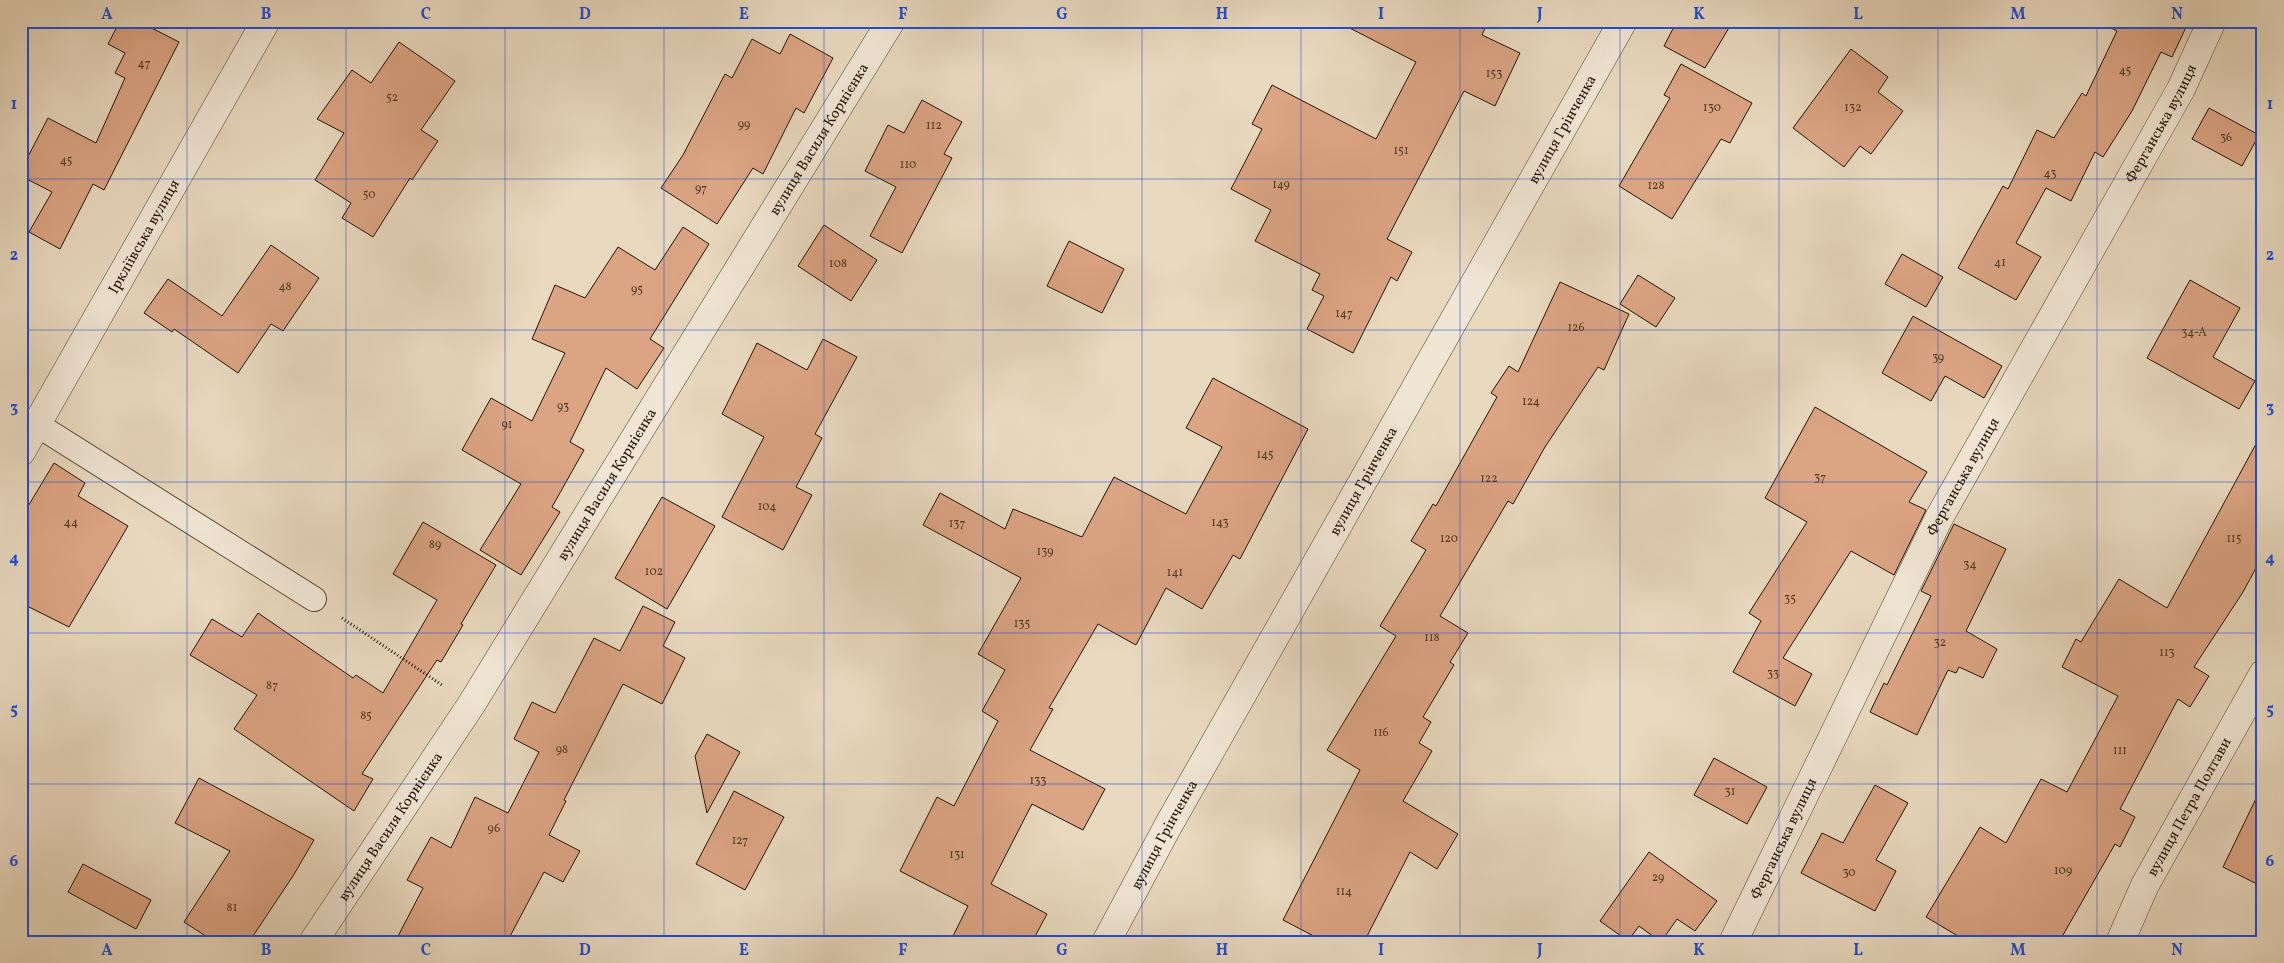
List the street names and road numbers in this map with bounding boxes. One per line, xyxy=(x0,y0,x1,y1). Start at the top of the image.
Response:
street label: вулиця Василя Корнієнка xyxy=(765,60,875,220)
street label: Ферганська вулиця xyxy=(2121,61,2203,187)
street label: вулиця Грінченка xyxy=(1524,72,1602,188)
street label: Іркліївська вулиця xyxy=(104,176,186,298)
street label: вулиця Василя Корнієнка xyxy=(553,405,663,565)
street label: Ферганська вулиця xyxy=(1923,414,2006,540)
street label: вулиця Грінченка xyxy=(1325,423,1404,540)
street label: вулиця Петра Полтави xyxy=(2143,734,2237,881)
street label: вулиця Василя Корнієнка xyxy=(334,748,449,906)
street label: Ферганська вулиця xyxy=(1746,775,1823,903)
street label: вулиця Грінченка xyxy=(1127,777,1204,894)

